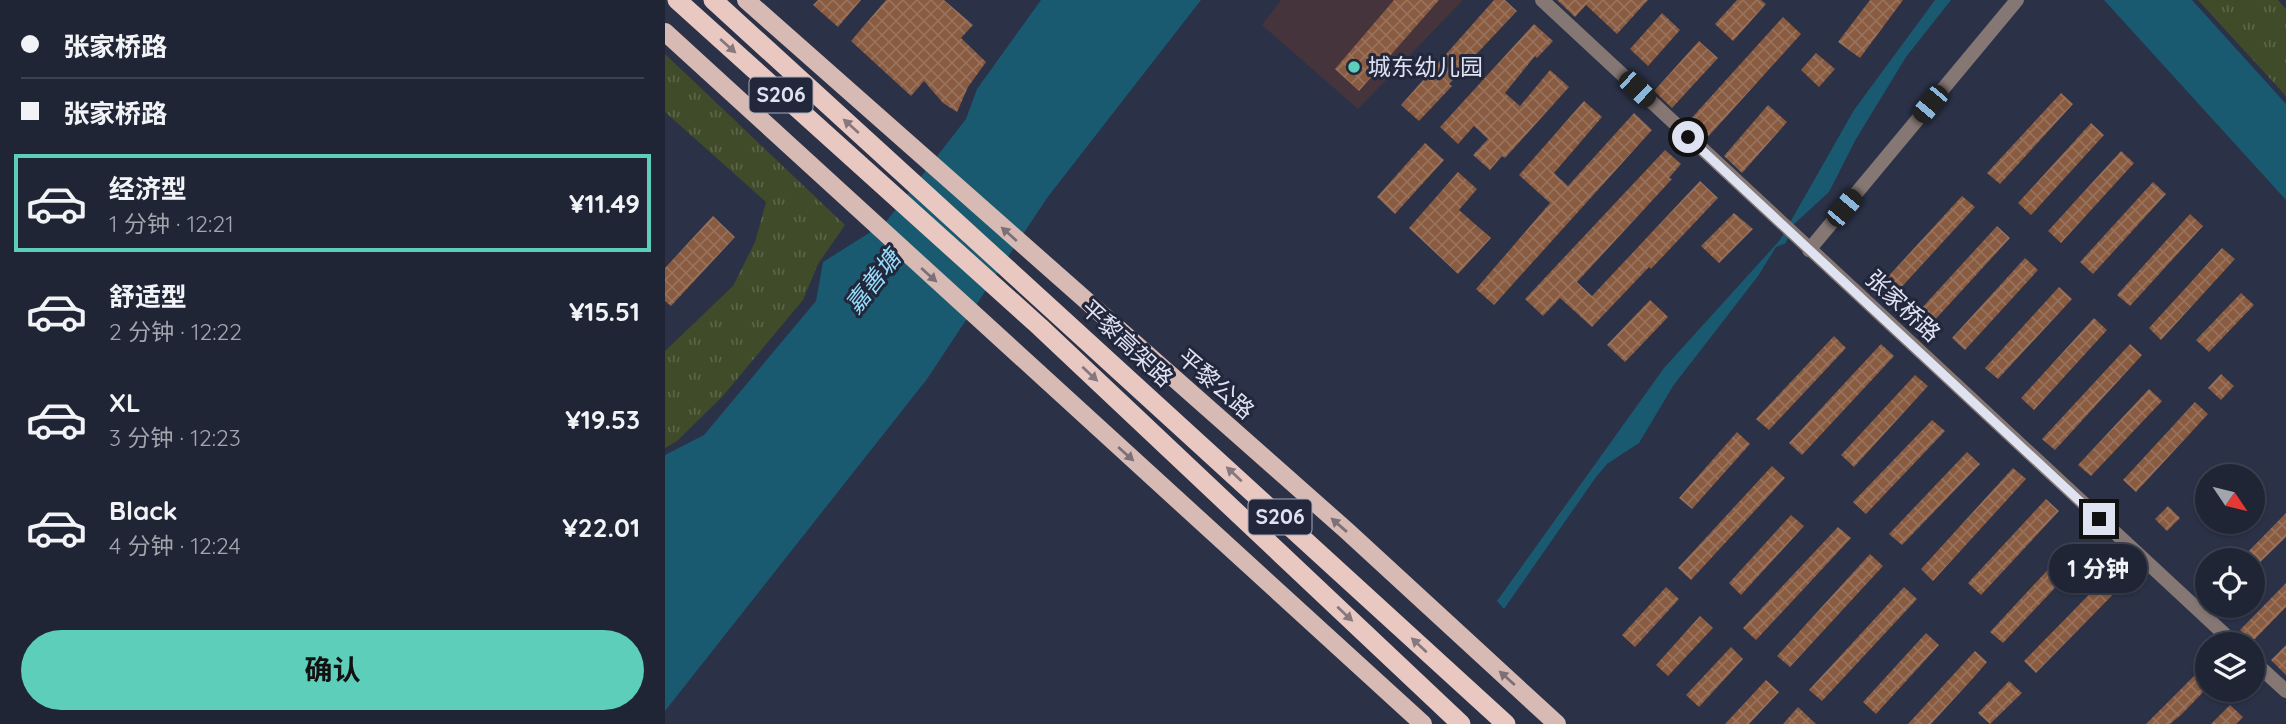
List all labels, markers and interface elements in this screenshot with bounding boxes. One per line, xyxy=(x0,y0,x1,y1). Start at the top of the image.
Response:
text: 张家桥路 xyxy=(63,30,167,63)
one-way arrow xyxy=(719,38,736,53)
place label: 城东幼儿园 xyxy=(1368,52,1483,81)
marker: 城东幼儿园 xyxy=(1346,59,1362,75)
car xyxy=(1615,67,1660,111)
road number: S206 xyxy=(750,78,813,112)
car xyxy=(1909,81,1952,127)
text: 张家桥路 xyxy=(63,97,167,130)
one-way arrow xyxy=(843,119,860,135)
route start xyxy=(1672,121,1704,153)
icon: car xyxy=(25,172,88,235)
text: 经济型 xyxy=(109,172,187,205)
car xyxy=(1823,185,1866,231)
text: ¥11.49 xyxy=(569,187,640,220)
text: 1 分钟 · 12:21 xyxy=(109,209,234,238)
one-way arrow xyxy=(1000,227,1017,243)
water label: 嘉善塘 xyxy=(838,241,909,319)
street label: 张家桥路 xyxy=(1860,264,1947,348)
one-way arrow xyxy=(921,266,938,282)
icon: car xyxy=(25,280,88,343)
text: 舒适型 xyxy=(109,280,187,313)
street label: 平黎高架路 xyxy=(1075,293,1179,392)
text: ¥15.51 xyxy=(569,295,640,328)
text: 2 分钟 · 12:22 xyxy=(109,317,242,346)
street label: 平黎公路 xyxy=(1172,343,1261,425)
one-way arrow xyxy=(1081,365,1098,381)
text: XL xyxy=(109,386,141,419)
icon: car xyxy=(25,388,88,451)
text: ¥19.53 xyxy=(565,403,640,436)
text: 3 分钟 · 12:23 xyxy=(109,423,241,452)
one-way arrow xyxy=(1117,446,1135,462)
north arrow xyxy=(2195,464,2265,534)
map controls xyxy=(2195,464,2265,702)
one-way arrow xyxy=(1226,467,1243,483)
text: Black xyxy=(109,494,178,527)
icon: car xyxy=(25,496,88,559)
road number: S206 xyxy=(1249,500,1311,534)
route end xyxy=(2083,503,2115,535)
text: ¥22.01 xyxy=(562,511,640,544)
one-way arrow xyxy=(1331,517,1348,533)
text: 4 分钟 · 12:24 xyxy=(109,531,241,560)
callout: 1 分钟 xyxy=(2050,544,2148,592)
button: locate xyxy=(2195,548,2265,618)
text: 1 分钟 xyxy=(2067,554,2129,583)
one-way arrow xyxy=(1336,605,1353,622)
button: 确认 xyxy=(21,630,644,710)
button: layers xyxy=(2195,632,2265,702)
one-way arrow xyxy=(1411,637,1428,653)
one-way arrow xyxy=(1498,670,1516,686)

